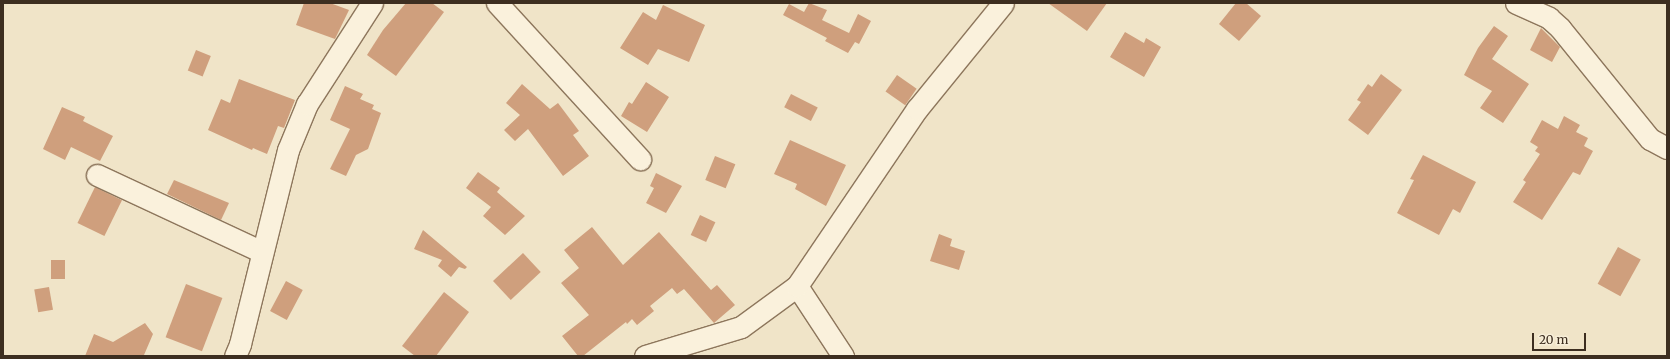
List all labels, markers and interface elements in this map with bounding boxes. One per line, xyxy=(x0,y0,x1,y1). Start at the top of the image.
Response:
scale bar xyxy=(1534,325,1588,351)
text: 20 m xyxy=(1539,332,1568,347)

